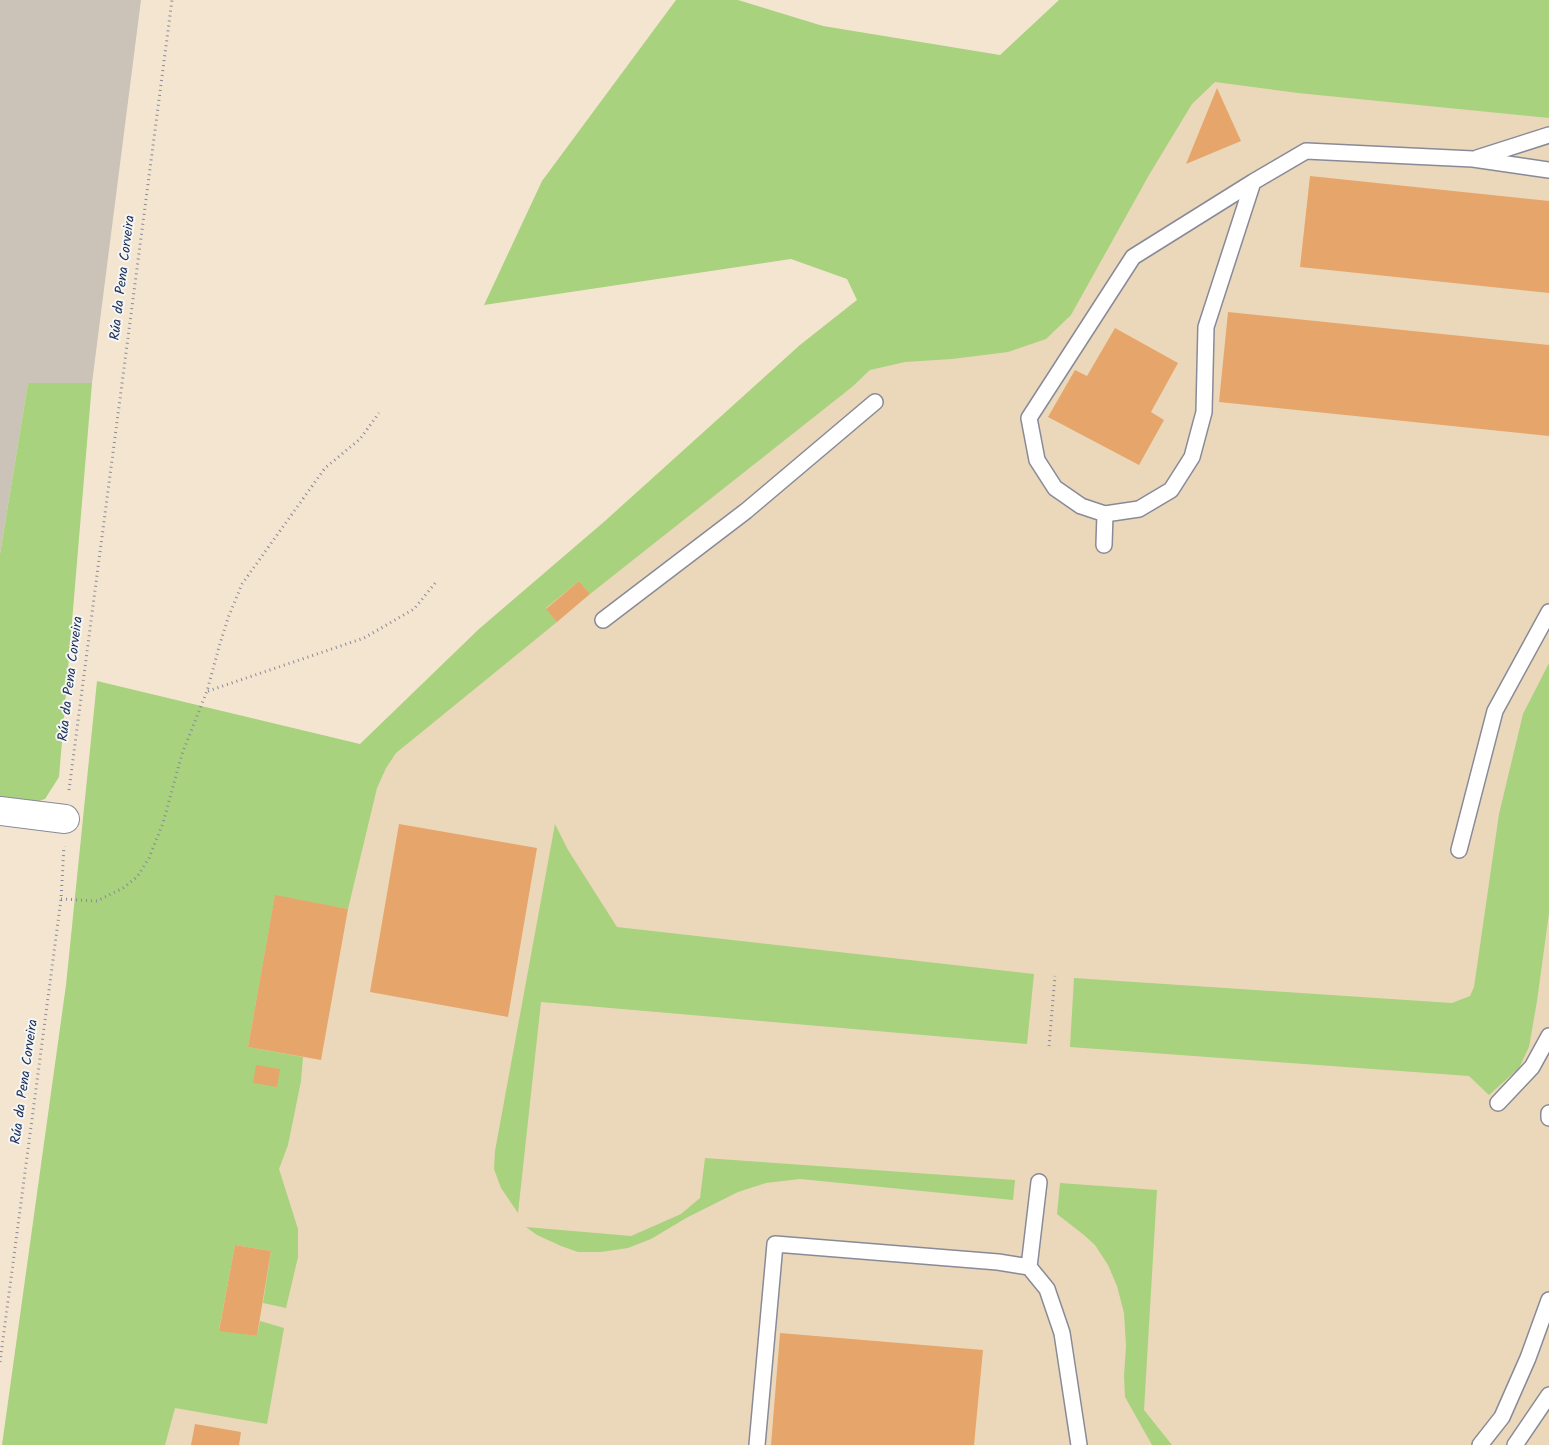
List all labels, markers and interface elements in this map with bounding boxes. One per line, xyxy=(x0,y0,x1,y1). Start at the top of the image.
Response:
street label: Rúa da Pena Corveira xyxy=(108,215,140,341)
street label: Rúa da Pena Corveira xyxy=(56,616,88,742)
street label: Rúa da Pena Corveira xyxy=(9,1019,43,1145)

